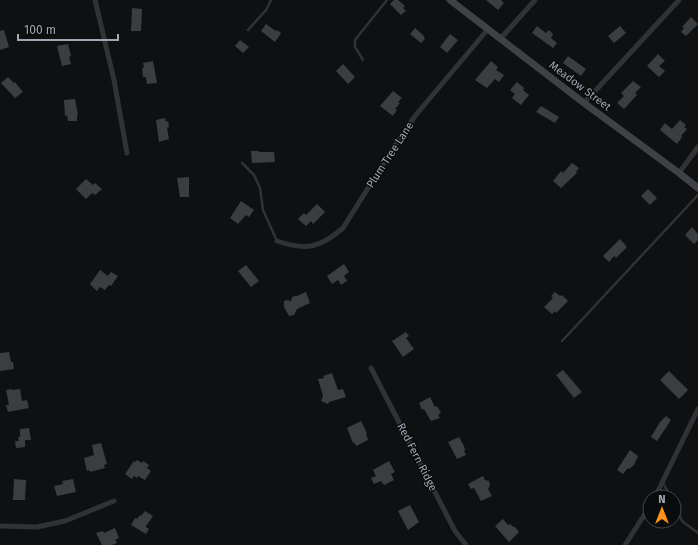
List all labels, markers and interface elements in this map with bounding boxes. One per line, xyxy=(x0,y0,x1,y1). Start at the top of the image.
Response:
scale bar xyxy=(18,16,118,42)
text: 100 m xyxy=(24,23,56,37)
street label: Meadow Street xyxy=(547,59,614,113)
street label: Plum Tree Lane xyxy=(364,119,416,191)
street label: Red Fern Ridge xyxy=(394,421,440,493)
north arrow xyxy=(642,489,682,529)
text: N xyxy=(658,493,666,506)

